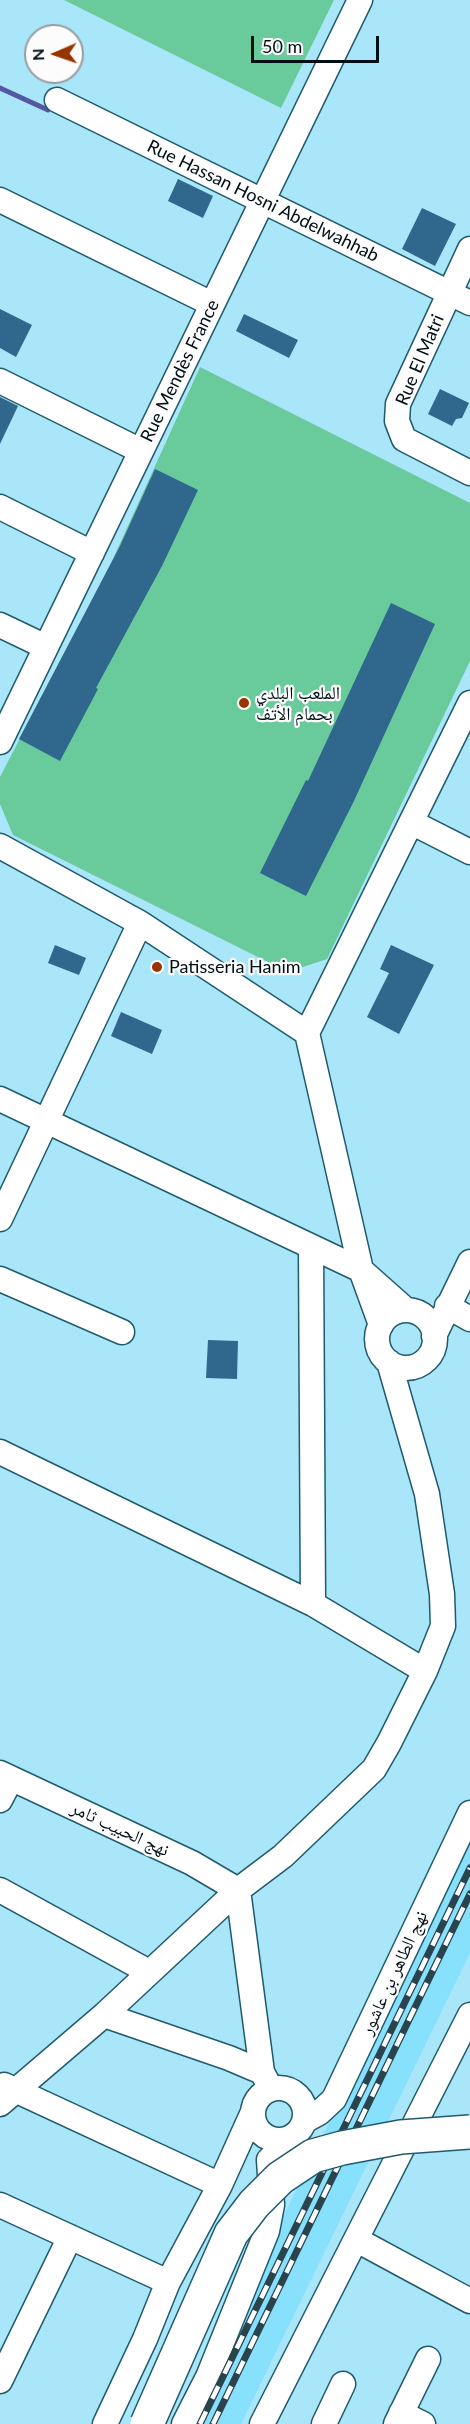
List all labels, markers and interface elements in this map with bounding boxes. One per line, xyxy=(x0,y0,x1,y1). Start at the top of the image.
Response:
north arrow xyxy=(24,24,84,84)
scale bar xyxy=(254,24,382,62)
text: 50 m xyxy=(262,35,302,57)
text: N xyxy=(28,48,47,61)
street label: Rue Hassan Hosni Abdelwahhab xyxy=(144,135,382,267)
street label: Rue Mendès France xyxy=(136,296,224,446)
street label: Rue El Matri xyxy=(391,311,449,409)
place label: الملعب البلدي بحمام الأتف xyxy=(256,682,340,724)
marker: الملعب البلدي بحمام الأتف xyxy=(237,696,251,710)
place label: Patisseria Hanim xyxy=(169,956,301,978)
marker: Patisseria Hanim xyxy=(150,960,164,974)
street label: نهج الحبيب ثامر xyxy=(68,1797,172,1861)
street label: نهج الطاهر بن عاشور xyxy=(356,1908,432,2038)

